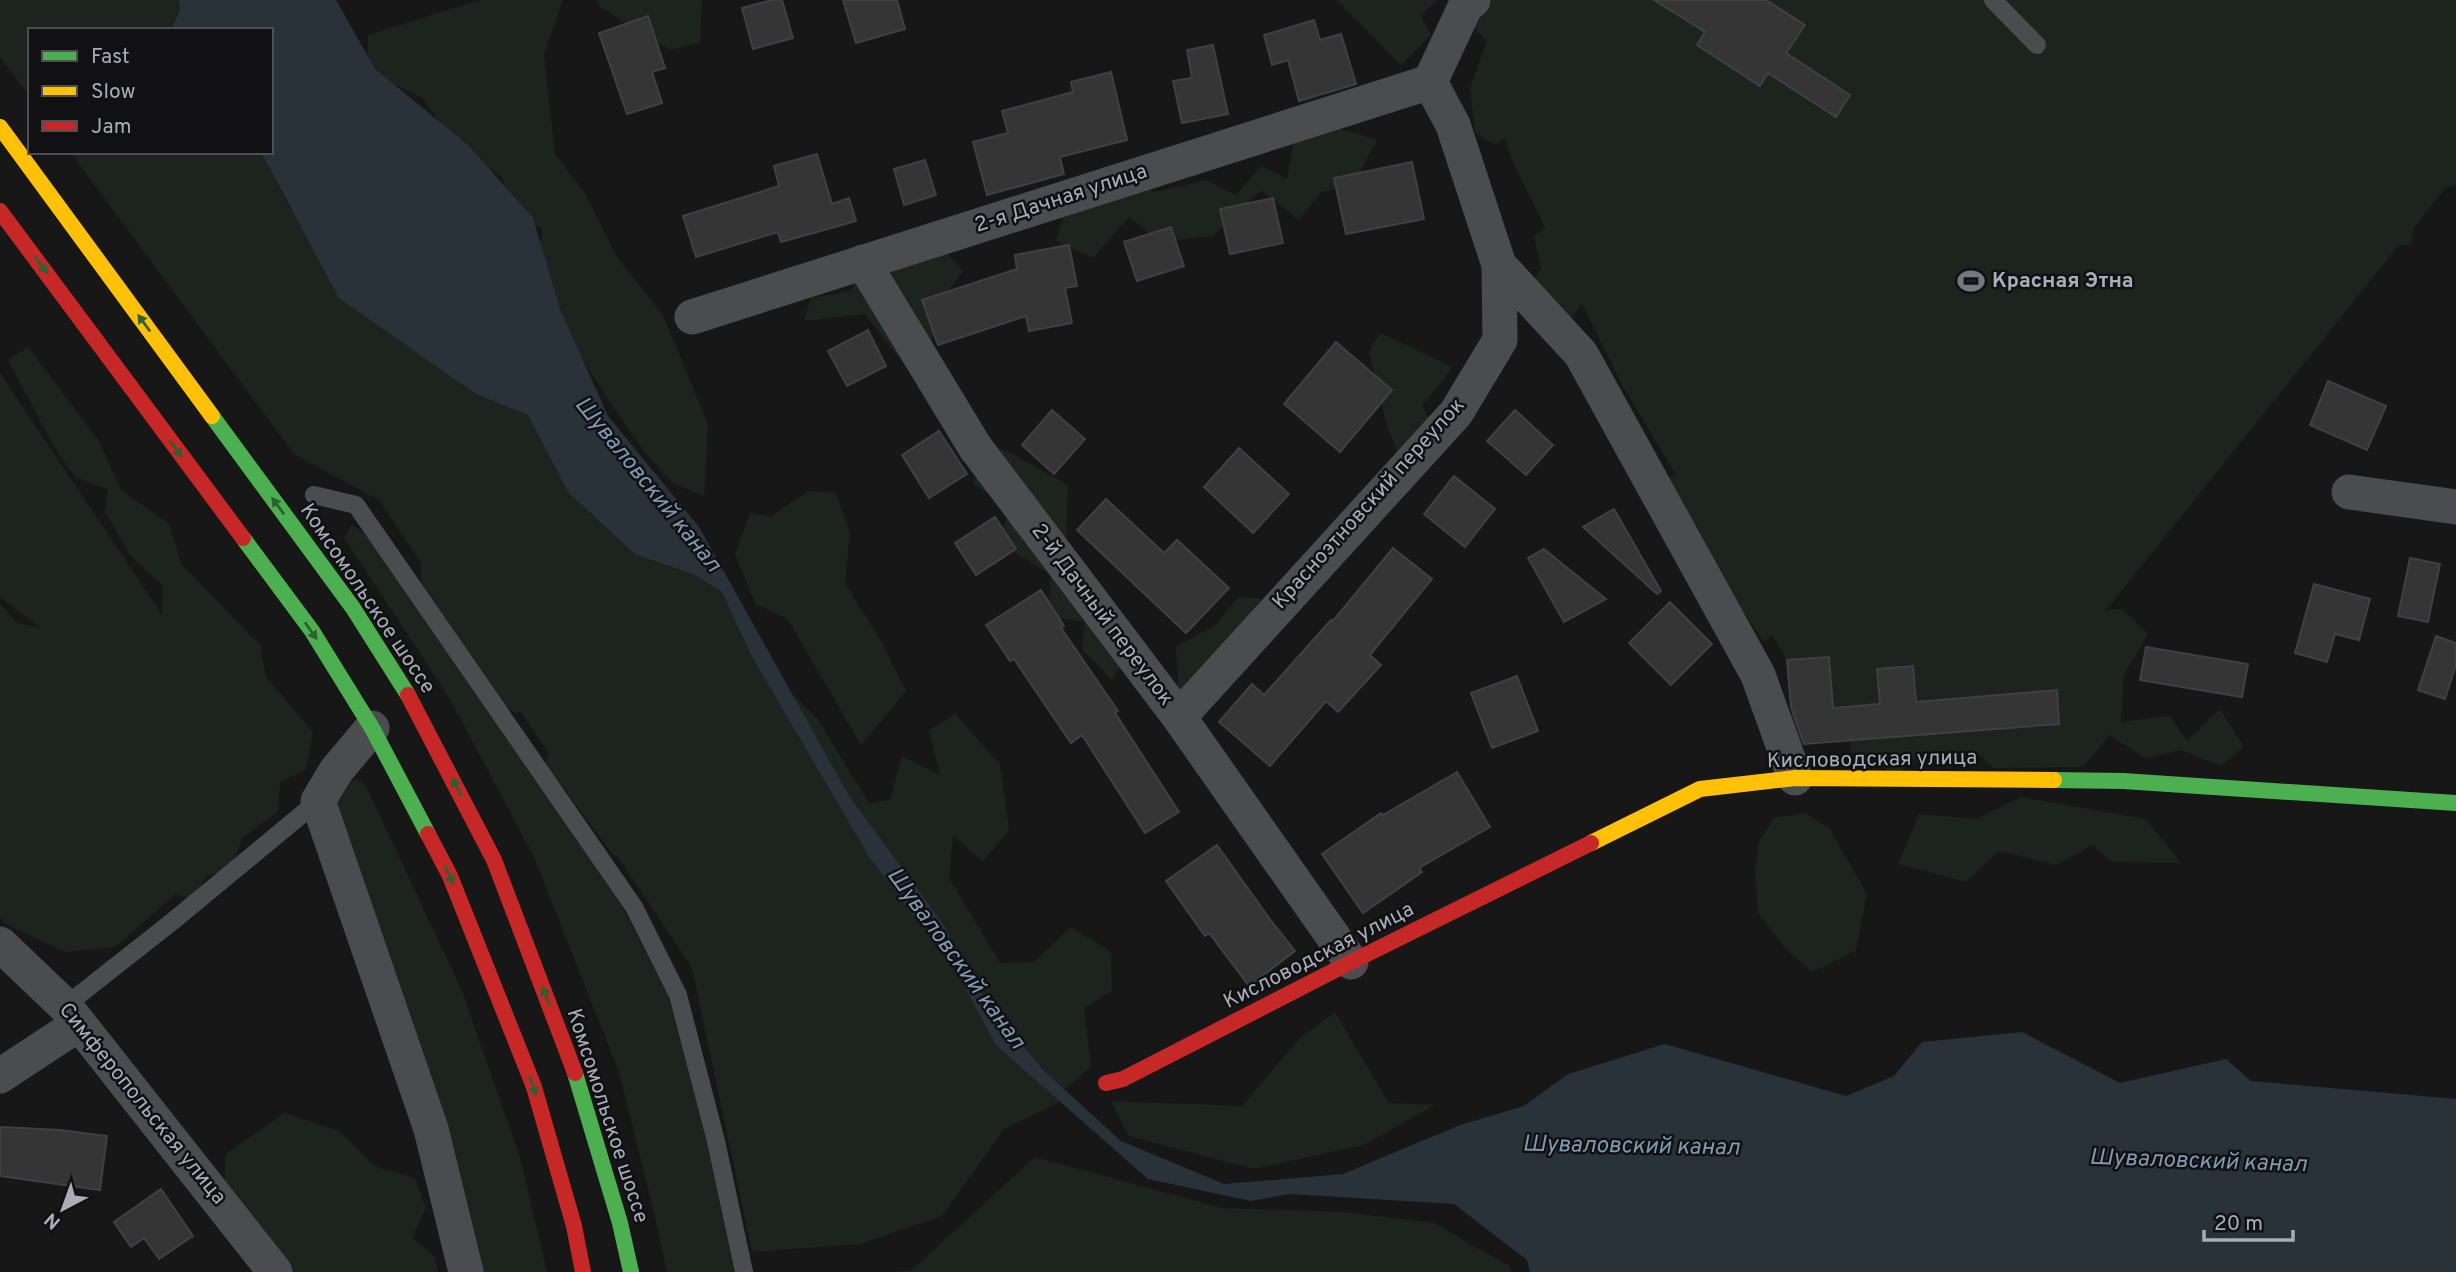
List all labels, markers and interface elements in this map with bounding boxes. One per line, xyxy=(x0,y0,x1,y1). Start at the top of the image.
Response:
legend xyxy=(28,28,273,154)
text: Fast xyxy=(91,44,130,71)
text: Slow xyxy=(91,79,136,106)
text: Jam xyxy=(91,114,132,141)
street label: 2-я Дачная улица xyxy=(971,158,1151,240)
one-way arrow xyxy=(33,256,48,274)
sports icon: Красная Этна xyxy=(1956,266,1986,296)
place label: Красная Этна xyxy=(1992,268,2134,295)
one-way arrow xyxy=(137,314,151,332)
water label: Шуваловский канал xyxy=(567,391,727,579)
street label: Красноэтновский переулок xyxy=(1267,393,1471,615)
one-way arrow xyxy=(168,439,183,457)
one-way arrow xyxy=(271,497,285,515)
street label: Комсомольское шоссе xyxy=(293,499,441,699)
street label: 2-й Дачный переулок xyxy=(1025,519,1179,711)
one-way arrow xyxy=(304,622,318,640)
street label: Кисловодская улица xyxy=(1767,745,1977,775)
one-way arrow xyxy=(451,777,463,797)
water label: Шуваловский канал xyxy=(879,862,1031,1056)
one-way arrow xyxy=(443,865,455,885)
street label: Кисловодская улица xyxy=(1219,896,1419,1016)
one-way arrow xyxy=(540,986,551,1007)
street label: Симферопольская улица xyxy=(52,998,232,1210)
street label: Комсомольское шоссе xyxy=(560,1005,654,1227)
one-way arrow xyxy=(528,1076,539,1097)
water label: Шуваловский канал xyxy=(1522,1131,1741,1163)
water label: Шуваловский канал xyxy=(2089,1144,2308,1180)
north arrow xyxy=(28,1174,98,1244)
scale bar xyxy=(2204,1198,2293,1242)
text: N xyxy=(40,1207,66,1234)
text: 20 m xyxy=(2214,1211,2263,1238)

